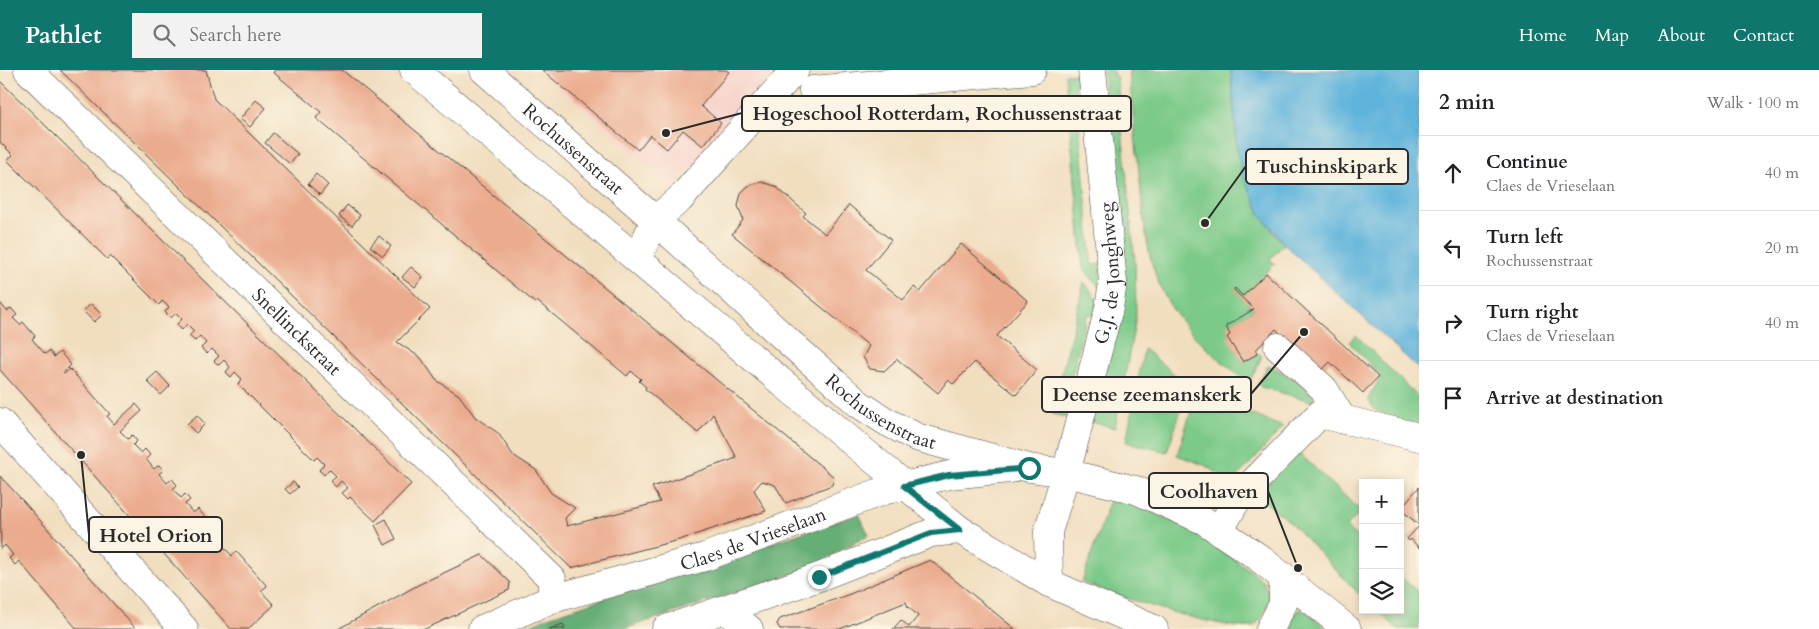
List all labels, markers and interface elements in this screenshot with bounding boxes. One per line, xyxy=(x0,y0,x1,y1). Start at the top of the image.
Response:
search box xyxy=(132,13,482,58)
text: Pathlet xyxy=(25,19,102,52)
icon: search xyxy=(150,21,178,49)
text: Search here xyxy=(190,22,282,48)
text: Home xyxy=(1519,23,1567,48)
text: Map xyxy=(1595,23,1629,48)
text: About xyxy=(1657,23,1705,48)
text: Contact xyxy=(1733,23,1794,48)
text: 2 min xyxy=(1439,88,1495,117)
text: Walk · 100 m xyxy=(1707,92,1799,114)
callout: Hogeschool Rotterdam, Rochussenstraat xyxy=(742,96,1131,131)
street label: Rochussenstraat xyxy=(517,98,629,201)
text: Hogeschool Rotterdam, Rochussenstraat xyxy=(753,100,1121,127)
callout: Tuschinskipark xyxy=(1246,149,1408,184)
text: Continue xyxy=(1486,149,1568,175)
text: Tuschinskipark xyxy=(1256,153,1399,180)
icon: ahead xyxy=(1439,159,1467,187)
text: 40 m xyxy=(1765,162,1799,184)
text: Claes de Vrieselaan xyxy=(1486,175,1615,197)
street label: G.J. de Jonghweg xyxy=(1088,201,1128,347)
text: Turn left xyxy=(1486,224,1563,250)
icon: left xyxy=(1439,234,1467,262)
text: 20 m xyxy=(1765,237,1799,259)
text: Rochussenstraat xyxy=(1486,250,1593,272)
street label: Snellinckstraat xyxy=(246,282,347,382)
text: Turn right xyxy=(1486,299,1578,325)
icon: right xyxy=(1439,309,1467,337)
text: 40 m xyxy=(1765,312,1799,334)
text: Claes de Vrieselaan xyxy=(1486,325,1615,347)
street label: Rochussenstraat xyxy=(819,368,939,456)
callout: Deense zeemanskerk xyxy=(1042,377,1251,412)
text: Deense zeemanskerk xyxy=(1052,381,1242,408)
icon: arrive xyxy=(1439,384,1467,412)
text: Arrive at destination xyxy=(1486,385,1663,411)
route start xyxy=(1018,457,1041,480)
callout: Coolhaven xyxy=(1149,473,1268,508)
text: Coolhaven xyxy=(1160,478,1258,505)
map controls xyxy=(1359,479,1404,614)
button: + xyxy=(1359,479,1404,524)
street label: Claes de Vrieselaan xyxy=(677,501,830,577)
callout: Hotel Orion xyxy=(89,517,222,552)
text: Hotel Orion xyxy=(99,522,213,549)
button: − xyxy=(1359,524,1404,569)
route end xyxy=(808,566,831,589)
button: layers xyxy=(1359,569,1404,614)

